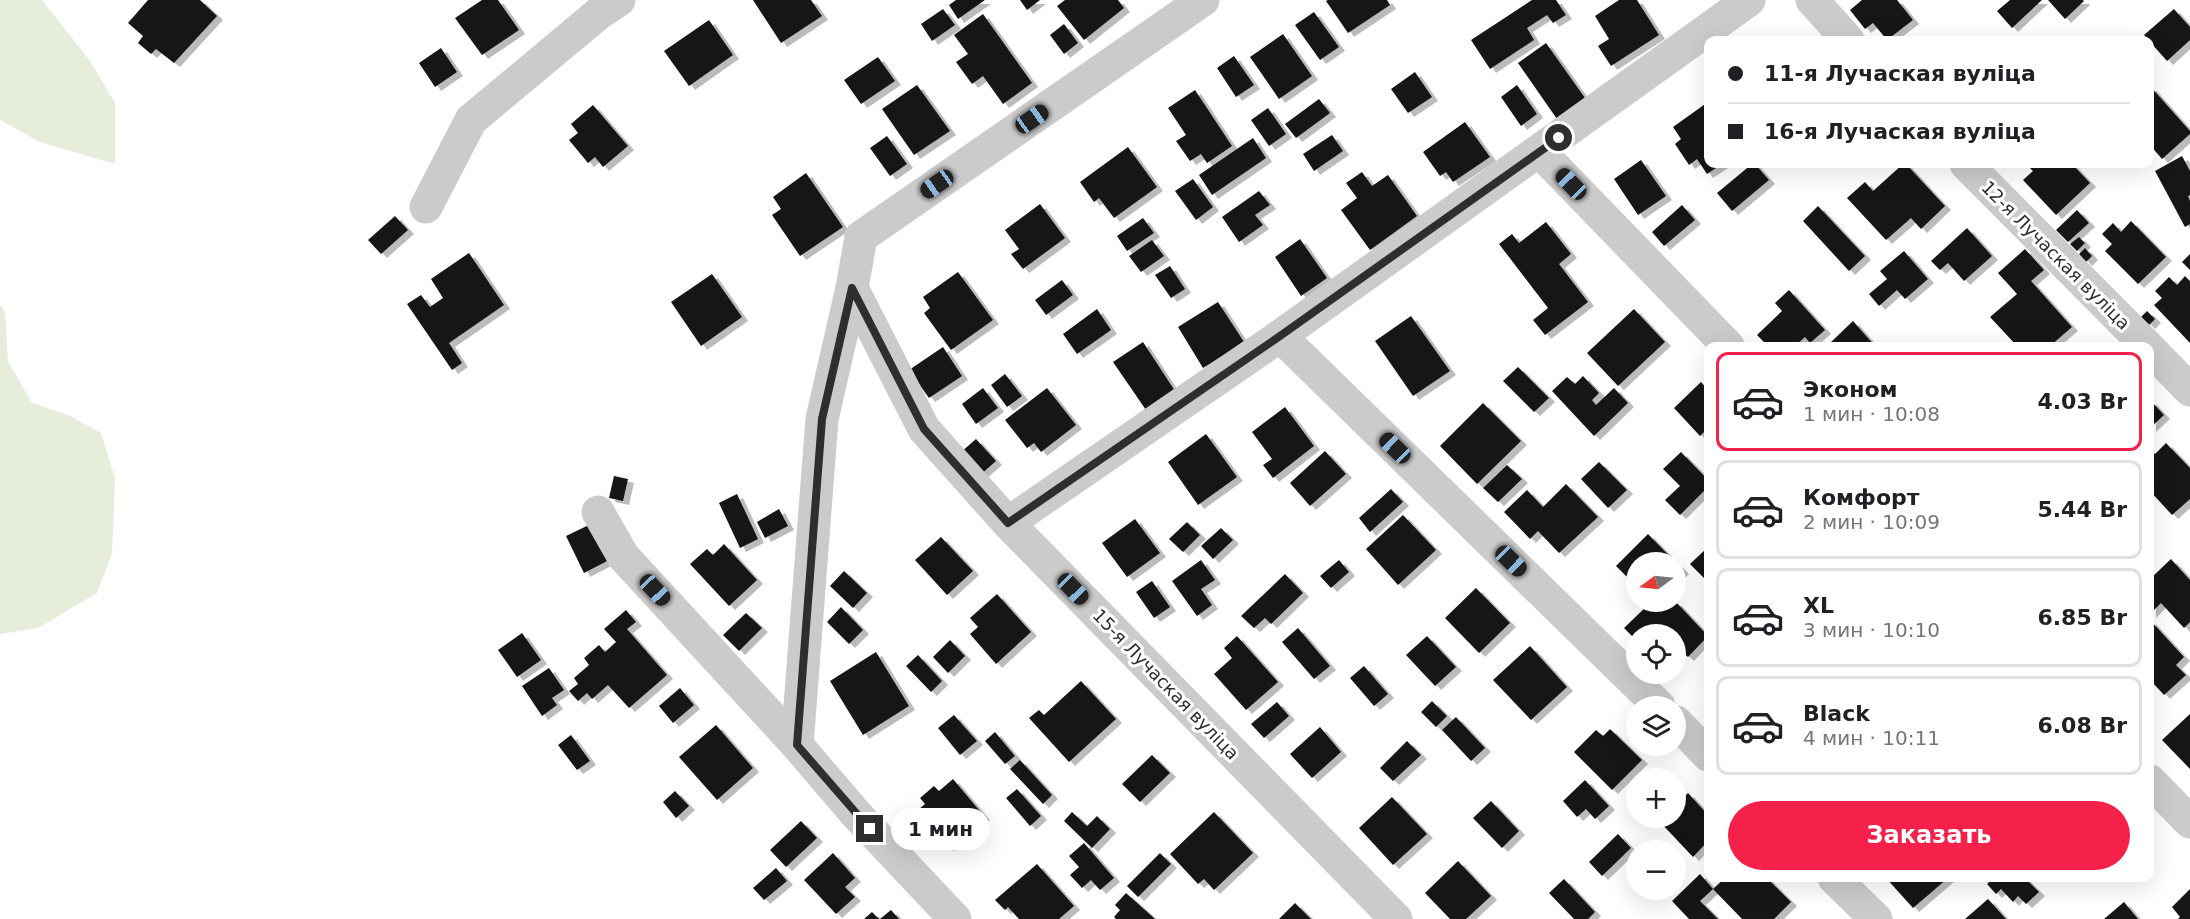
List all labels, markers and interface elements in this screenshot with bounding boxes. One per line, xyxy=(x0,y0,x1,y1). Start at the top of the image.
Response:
text: 11-я Лучаская вуліца xyxy=(1764,61,2036,86)
car xyxy=(1012,101,1052,137)
text: 16-я Лучаская вуліца xyxy=(1764,119,2036,144)
route start xyxy=(1545,124,1572,151)
car xyxy=(1552,165,1590,203)
car xyxy=(917,166,957,202)
street label: 12-я Лучаская вуліца xyxy=(1977,176,2135,334)
icon: car xyxy=(1731,375,1785,429)
text: Эконом xyxy=(1803,377,1898,402)
text: 4.03 Br xyxy=(2037,389,2127,414)
text: 1 мин · 10:08 xyxy=(1803,402,1940,426)
car xyxy=(1376,429,1414,467)
icon: car xyxy=(1731,483,1785,537)
text: Комфорт xyxy=(1803,485,1920,510)
text: 5.44 Br xyxy=(2037,497,2127,522)
text: 2 мин · 10:09 xyxy=(1803,510,1940,534)
car xyxy=(1492,542,1530,580)
north arrow xyxy=(1626,552,1686,612)
map controls xyxy=(1626,552,1686,900)
car xyxy=(1054,570,1092,608)
car xyxy=(636,571,674,609)
icon: car xyxy=(1731,591,1785,645)
text: XL xyxy=(1803,593,1834,618)
street label: 15-я Лучаская вуліца xyxy=(1089,604,1243,764)
text: 6.85 Br xyxy=(2037,605,2127,630)
text: 3 мин · 10:10 xyxy=(1803,618,1940,642)
button: locate xyxy=(1626,624,1686,684)
button: layers xyxy=(1626,696,1686,756)
icon: car xyxy=(1731,699,1785,753)
text: Black xyxy=(1803,701,1870,726)
text: 6.08 Br xyxy=(2037,713,2127,738)
text: 4 мин · 10:11 xyxy=(1803,726,1940,750)
button: + xyxy=(1626,768,1686,828)
button: Заказать xyxy=(1728,801,2130,870)
callout: 1 мин xyxy=(891,808,990,850)
route end xyxy=(856,815,883,842)
text: 1 мин xyxy=(908,817,973,841)
button: − xyxy=(1626,840,1686,900)

